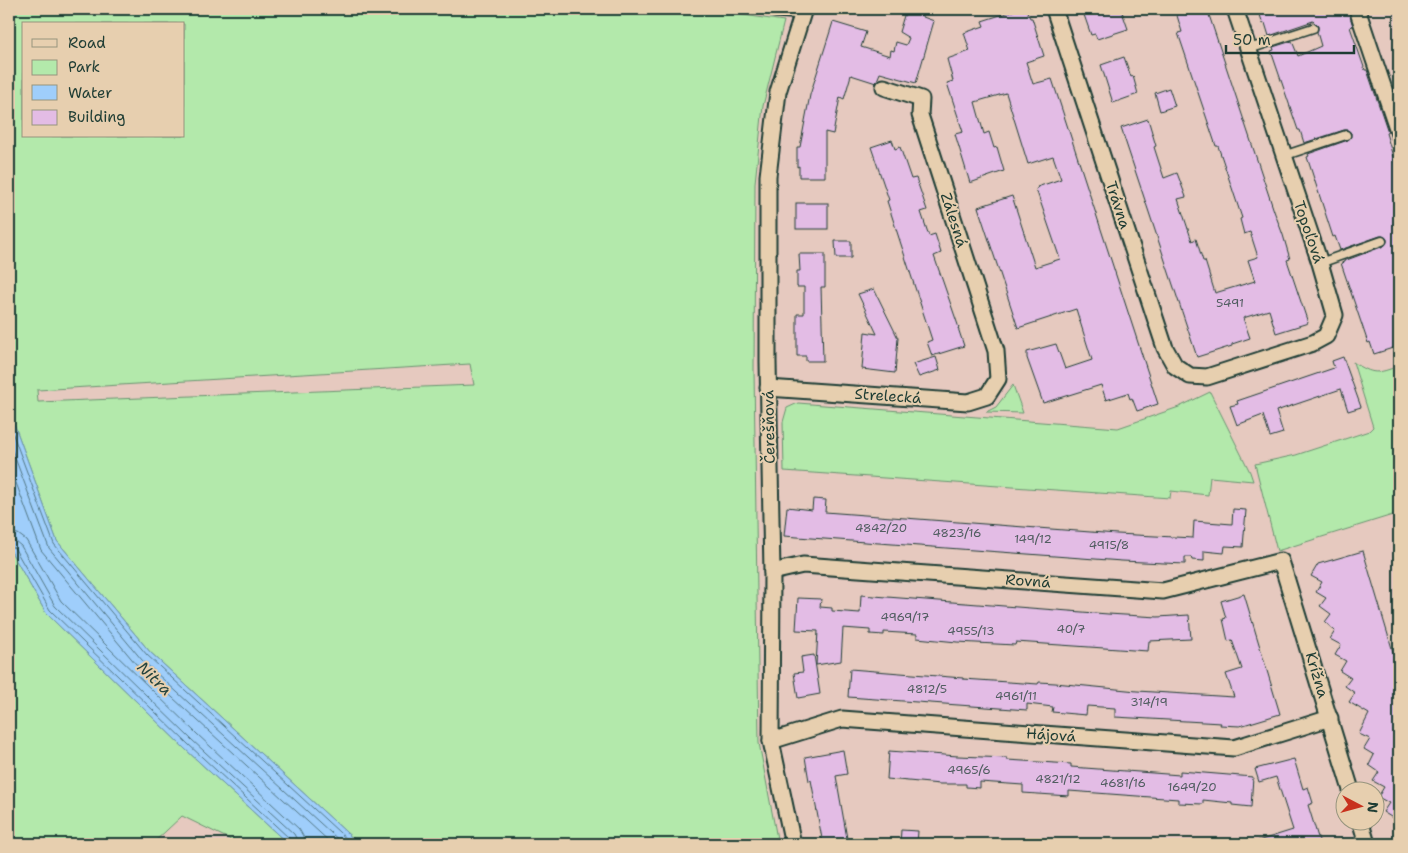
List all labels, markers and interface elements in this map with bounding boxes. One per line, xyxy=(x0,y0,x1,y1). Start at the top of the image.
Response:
legend xyxy=(22,22,185,138)
scale bar xyxy=(1226,22,1353,54)
text: 50 m xyxy=(1233,30,1271,50)
text: Road xyxy=(68,33,106,53)
text: Park xyxy=(68,57,100,77)
text: Water xyxy=(68,83,112,103)
text: Building xyxy=(68,107,125,127)
street label: Trávna xyxy=(1101,178,1135,232)
street label: Zálesná xyxy=(936,190,972,251)
street label: Topoľová xyxy=(1289,198,1329,267)
house number: 5491 xyxy=(1216,295,1244,311)
street label: Strelecká xyxy=(854,384,923,408)
street label: Čerešňová xyxy=(757,389,780,464)
house number: 4842/20 xyxy=(855,520,907,536)
house number: 4823/16 xyxy=(933,525,981,541)
house number: 149/12 xyxy=(1014,531,1052,547)
house number: 4915/8 xyxy=(1089,537,1129,553)
street label: Rovná xyxy=(1005,569,1052,593)
house number: 4969/17 xyxy=(881,609,929,625)
house number: 40/7 xyxy=(1056,621,1086,637)
house number: 4955/13 xyxy=(947,623,995,639)
street label: Krížna xyxy=(1301,650,1334,701)
water label: Nitra xyxy=(133,657,176,700)
house number: 4812/5 xyxy=(907,681,947,697)
house number: 4961/11 xyxy=(995,688,1037,704)
house number: 314/19 xyxy=(1130,694,1168,710)
street label: Hájová xyxy=(1025,723,1077,747)
house number: 4965/6 xyxy=(947,762,991,778)
house number: 4821/12 xyxy=(1035,771,1081,787)
house number: 4681/16 xyxy=(1100,775,1146,791)
house number: 1649/20 xyxy=(1167,779,1217,795)
north arrow xyxy=(1336,780,1386,830)
text: N xyxy=(1363,801,1382,814)

